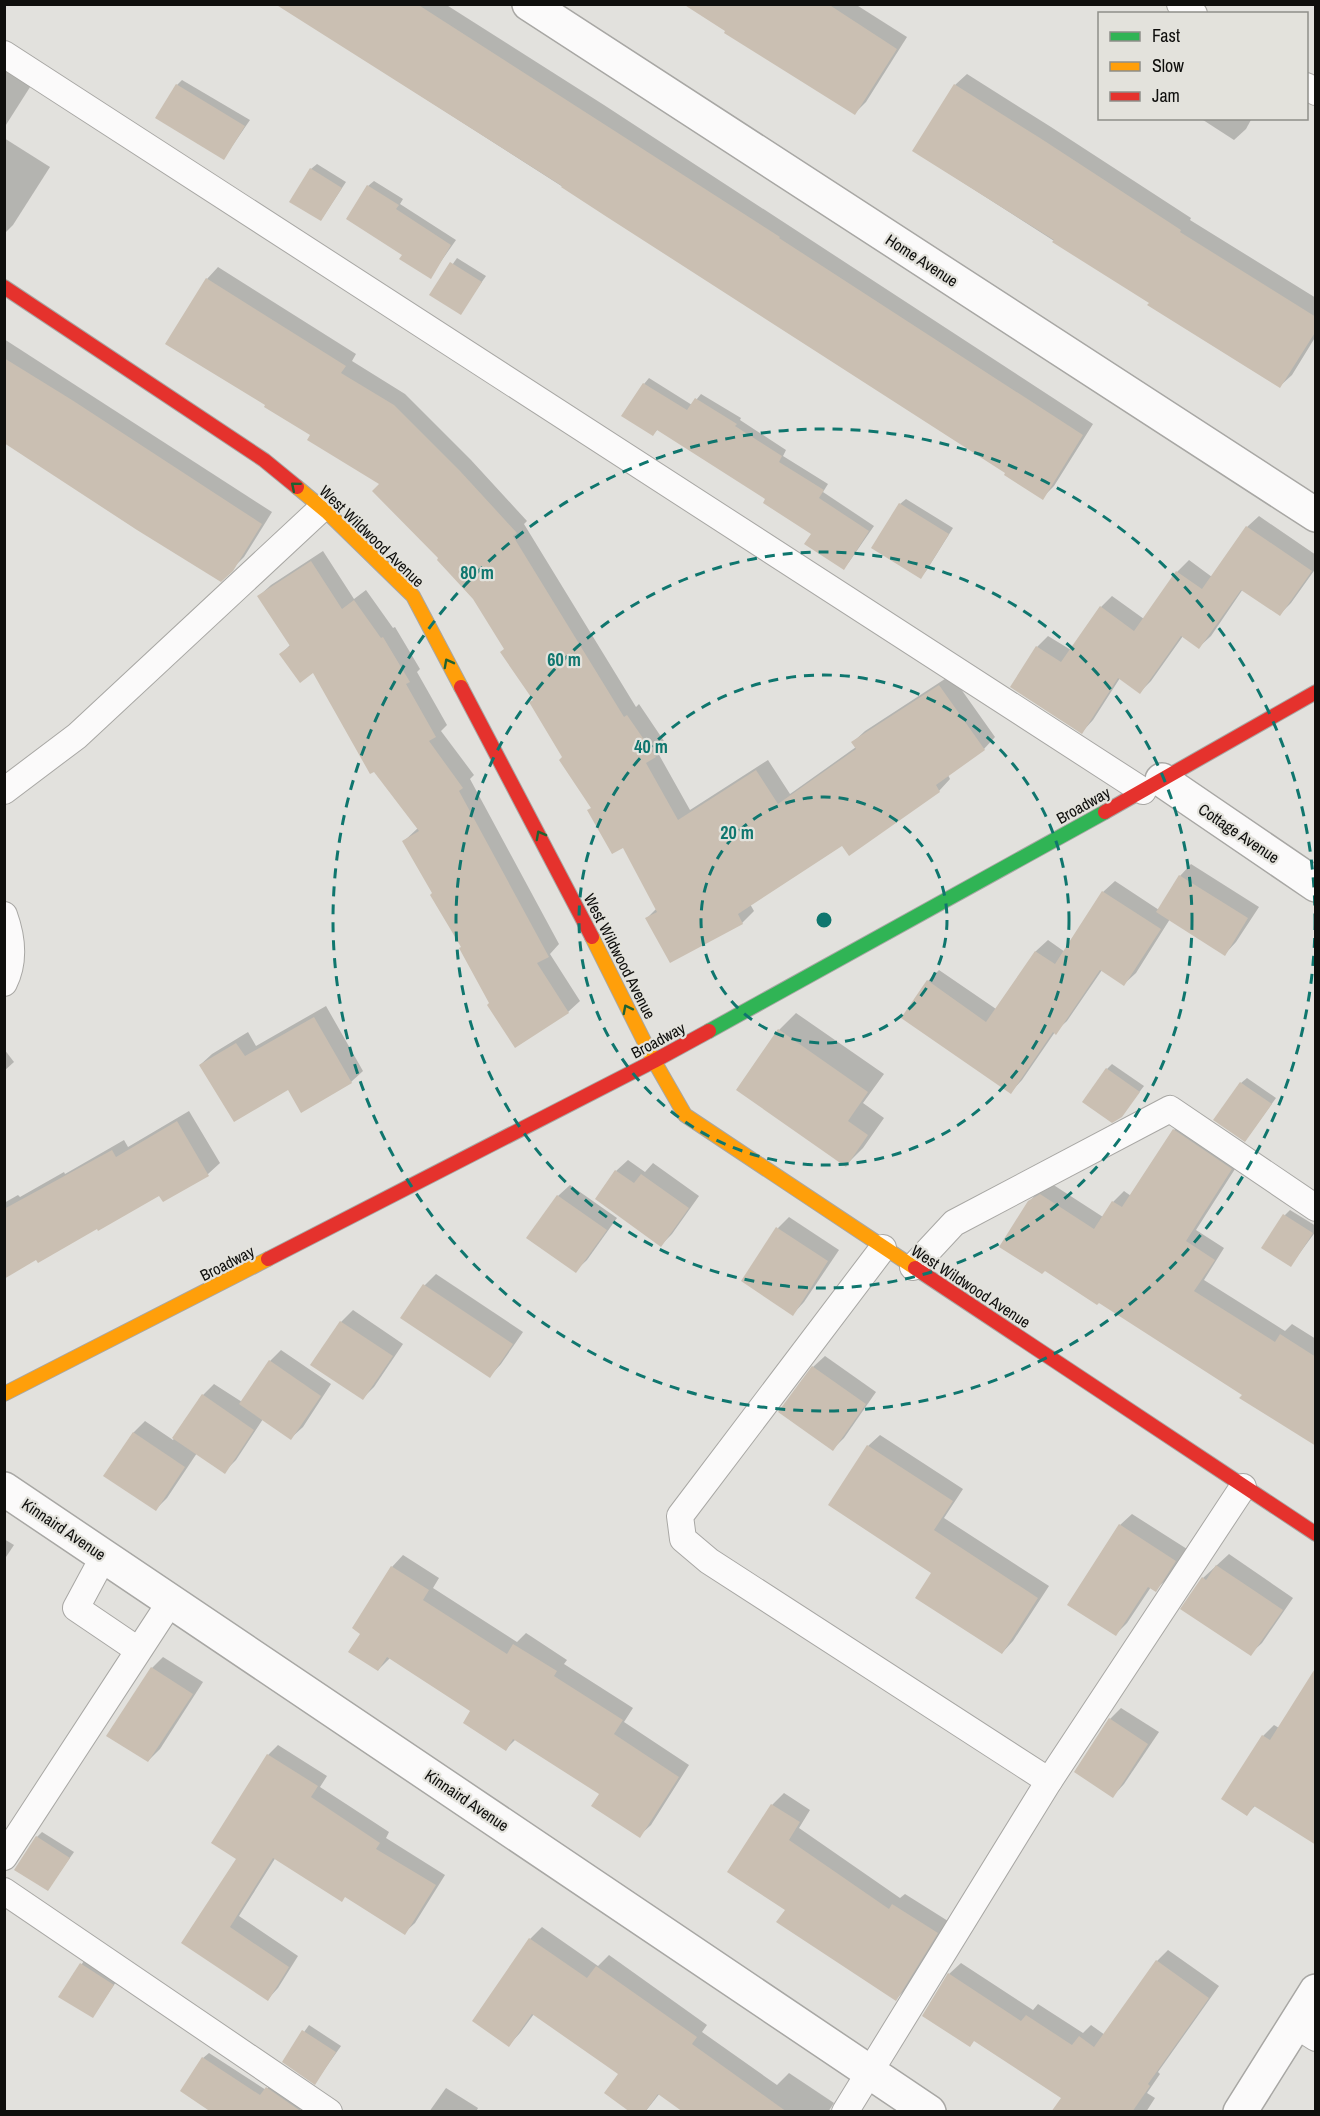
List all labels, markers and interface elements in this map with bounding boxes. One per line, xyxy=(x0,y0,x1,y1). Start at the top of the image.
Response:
legend xyxy=(1098,12,1308,120)
text: Fast xyxy=(1152,23,1180,48)
text: Slow xyxy=(1152,53,1184,78)
text: Jam xyxy=(1152,83,1180,108)
street label: Home Avenue xyxy=(882,228,962,292)
street label: West Wildwood Avenue xyxy=(315,480,429,592)
one-way arrow xyxy=(291,482,302,493)
text: 80 m xyxy=(460,560,494,585)
text: 60 m xyxy=(547,647,581,672)
one-way arrow xyxy=(444,658,455,669)
text: 40 m xyxy=(634,734,668,759)
street label: Broadway xyxy=(1052,781,1114,829)
street label: Cottage Avenue xyxy=(1194,798,1284,868)
text: 20 m xyxy=(720,820,754,845)
one-way arrow xyxy=(536,831,547,841)
street label: West Wildwood Avenue xyxy=(579,889,661,1023)
centre of rings xyxy=(814,910,834,930)
one-way arrow xyxy=(623,1004,635,1015)
street label: Broadway xyxy=(627,1016,689,1063)
street label: West Wildwood Avenue xyxy=(907,1239,1035,1333)
street label: Broadway xyxy=(196,1240,258,1286)
street label: Kinnaird Avenue xyxy=(18,1493,110,1565)
street label: Kinnaird Avenue xyxy=(421,1764,513,1836)

